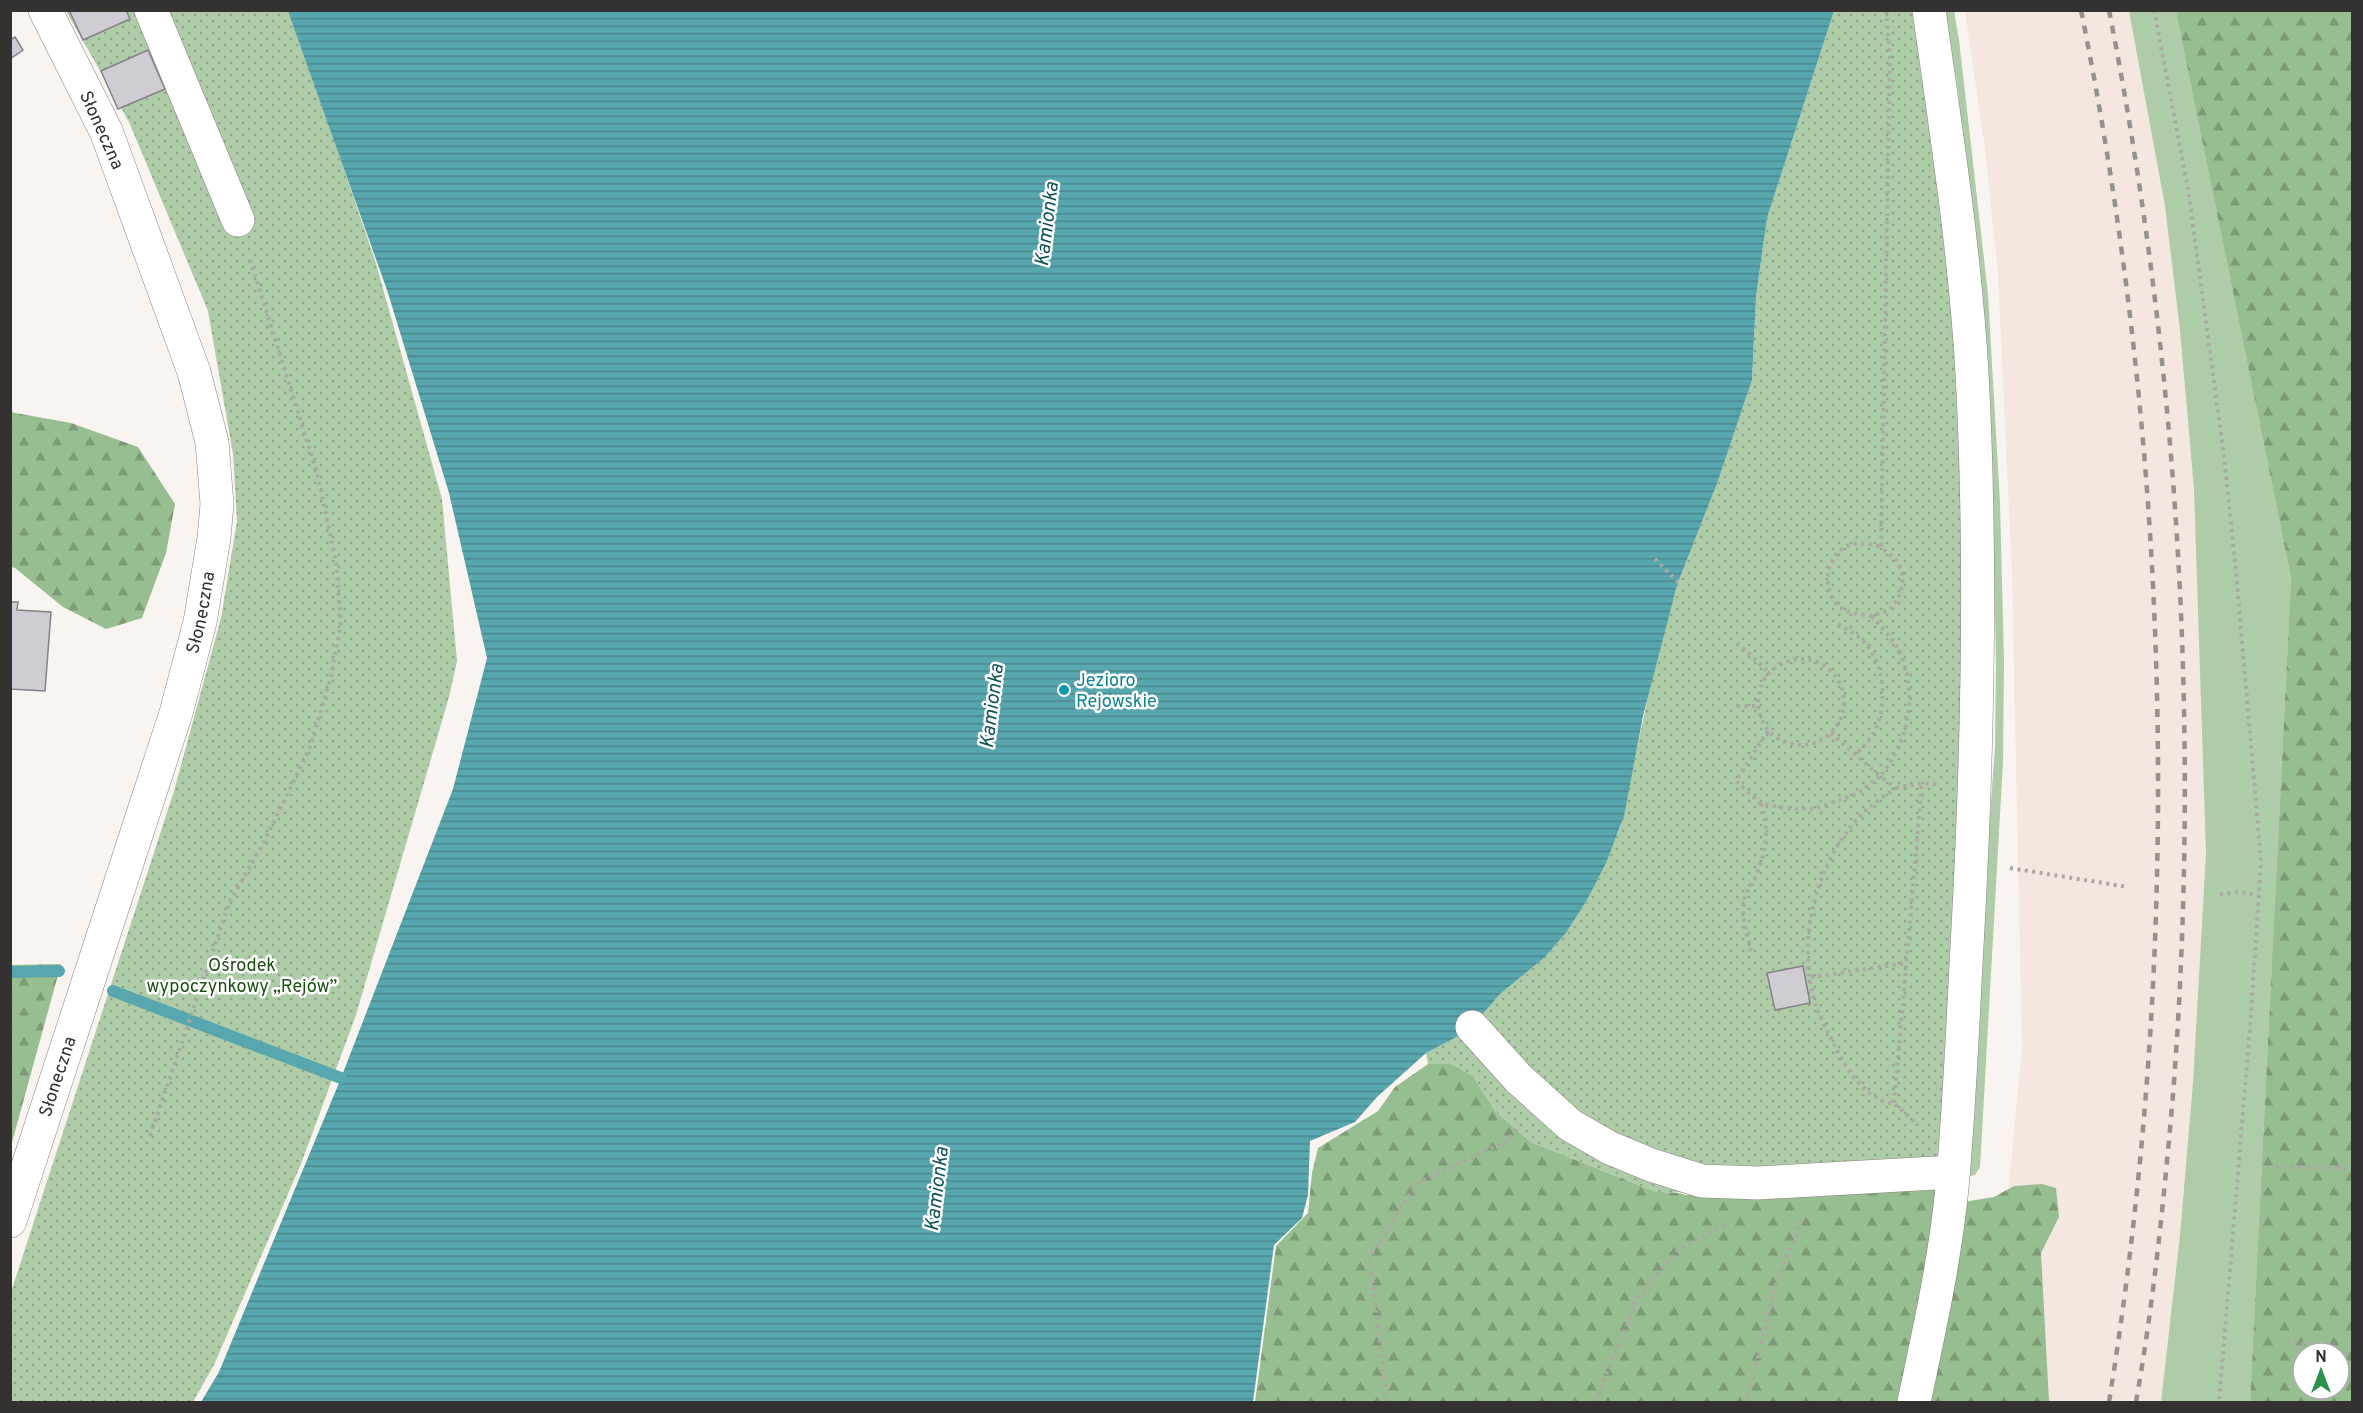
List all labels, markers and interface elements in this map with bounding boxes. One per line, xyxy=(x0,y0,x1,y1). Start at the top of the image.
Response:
street label: Słoneczna xyxy=(73,88,128,173)
water label: Kamionka xyxy=(1030,180,1066,268)
street label: Słoneczna xyxy=(182,570,221,657)
water label: Kamionka xyxy=(975,662,1011,750)
place label: Jezioro Rejowskie xyxy=(1076,670,1157,714)
marker: Jezioro Rejowskie xyxy=(1057,683,1071,697)
park label: Ośrodek wypoczynkowy „Rejów” xyxy=(147,955,338,999)
street label: Słoneczna xyxy=(35,1034,83,1120)
water label: Kamionka xyxy=(920,1145,956,1233)
north arrow xyxy=(2291,1341,2351,1401)
text: N xyxy=(2315,1348,2327,1368)

